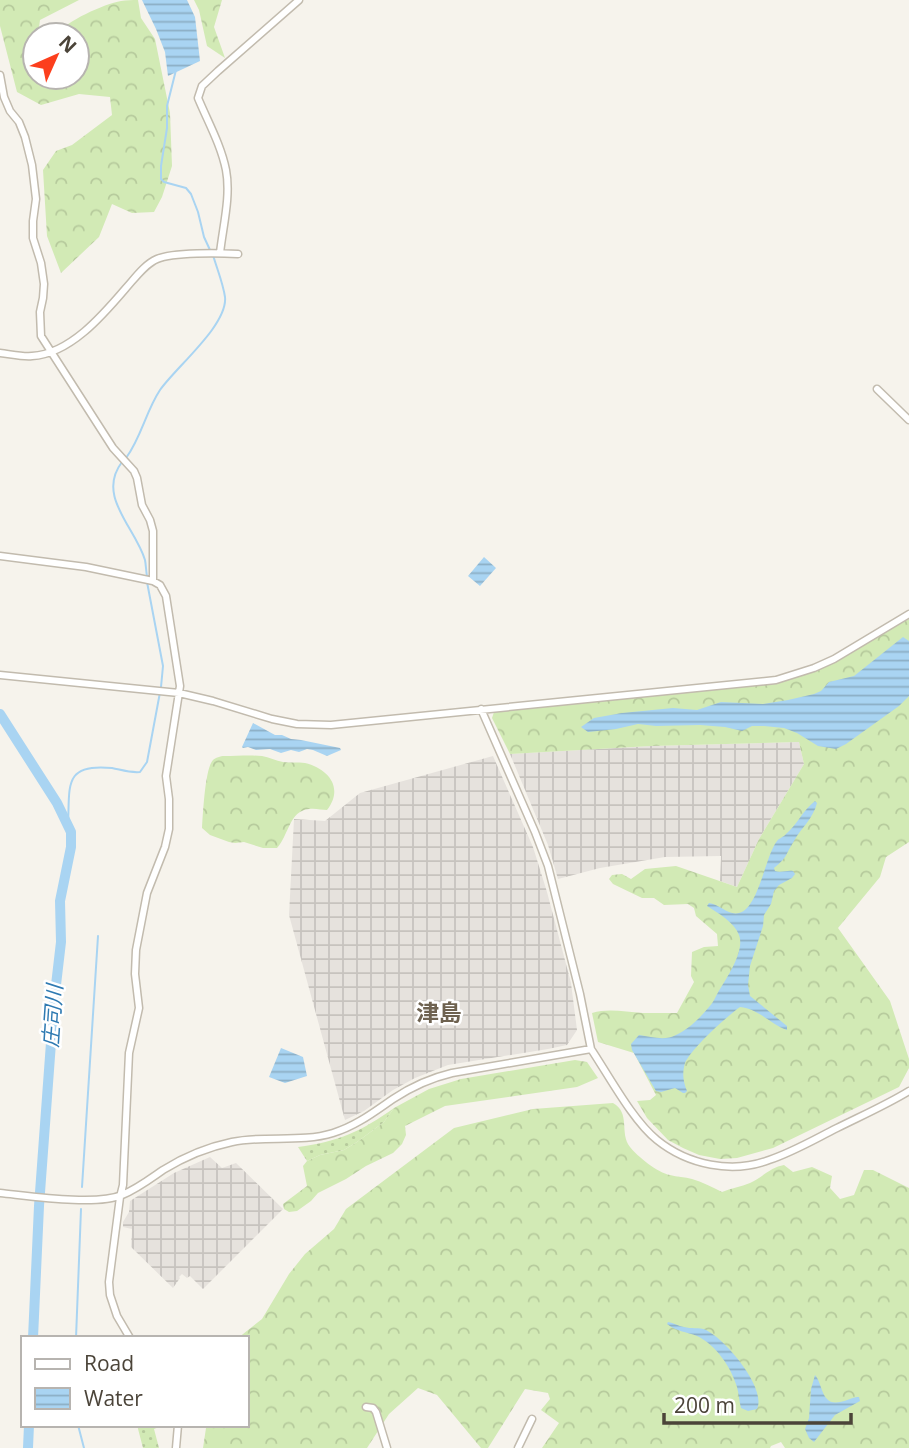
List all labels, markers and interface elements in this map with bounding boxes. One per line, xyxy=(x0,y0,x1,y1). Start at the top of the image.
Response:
north arrow xyxy=(21,21,91,91)
text: N xyxy=(53,29,83,59)
water label: 庄司川 xyxy=(36,982,68,1048)
district label: 津島 xyxy=(416,996,462,1028)
legend xyxy=(21,1336,248,1427)
text: Road xyxy=(84,1349,134,1377)
scale bar xyxy=(664,1382,851,1426)
text: Water xyxy=(84,1384,143,1412)
text: 200 m xyxy=(674,1391,735,1419)

